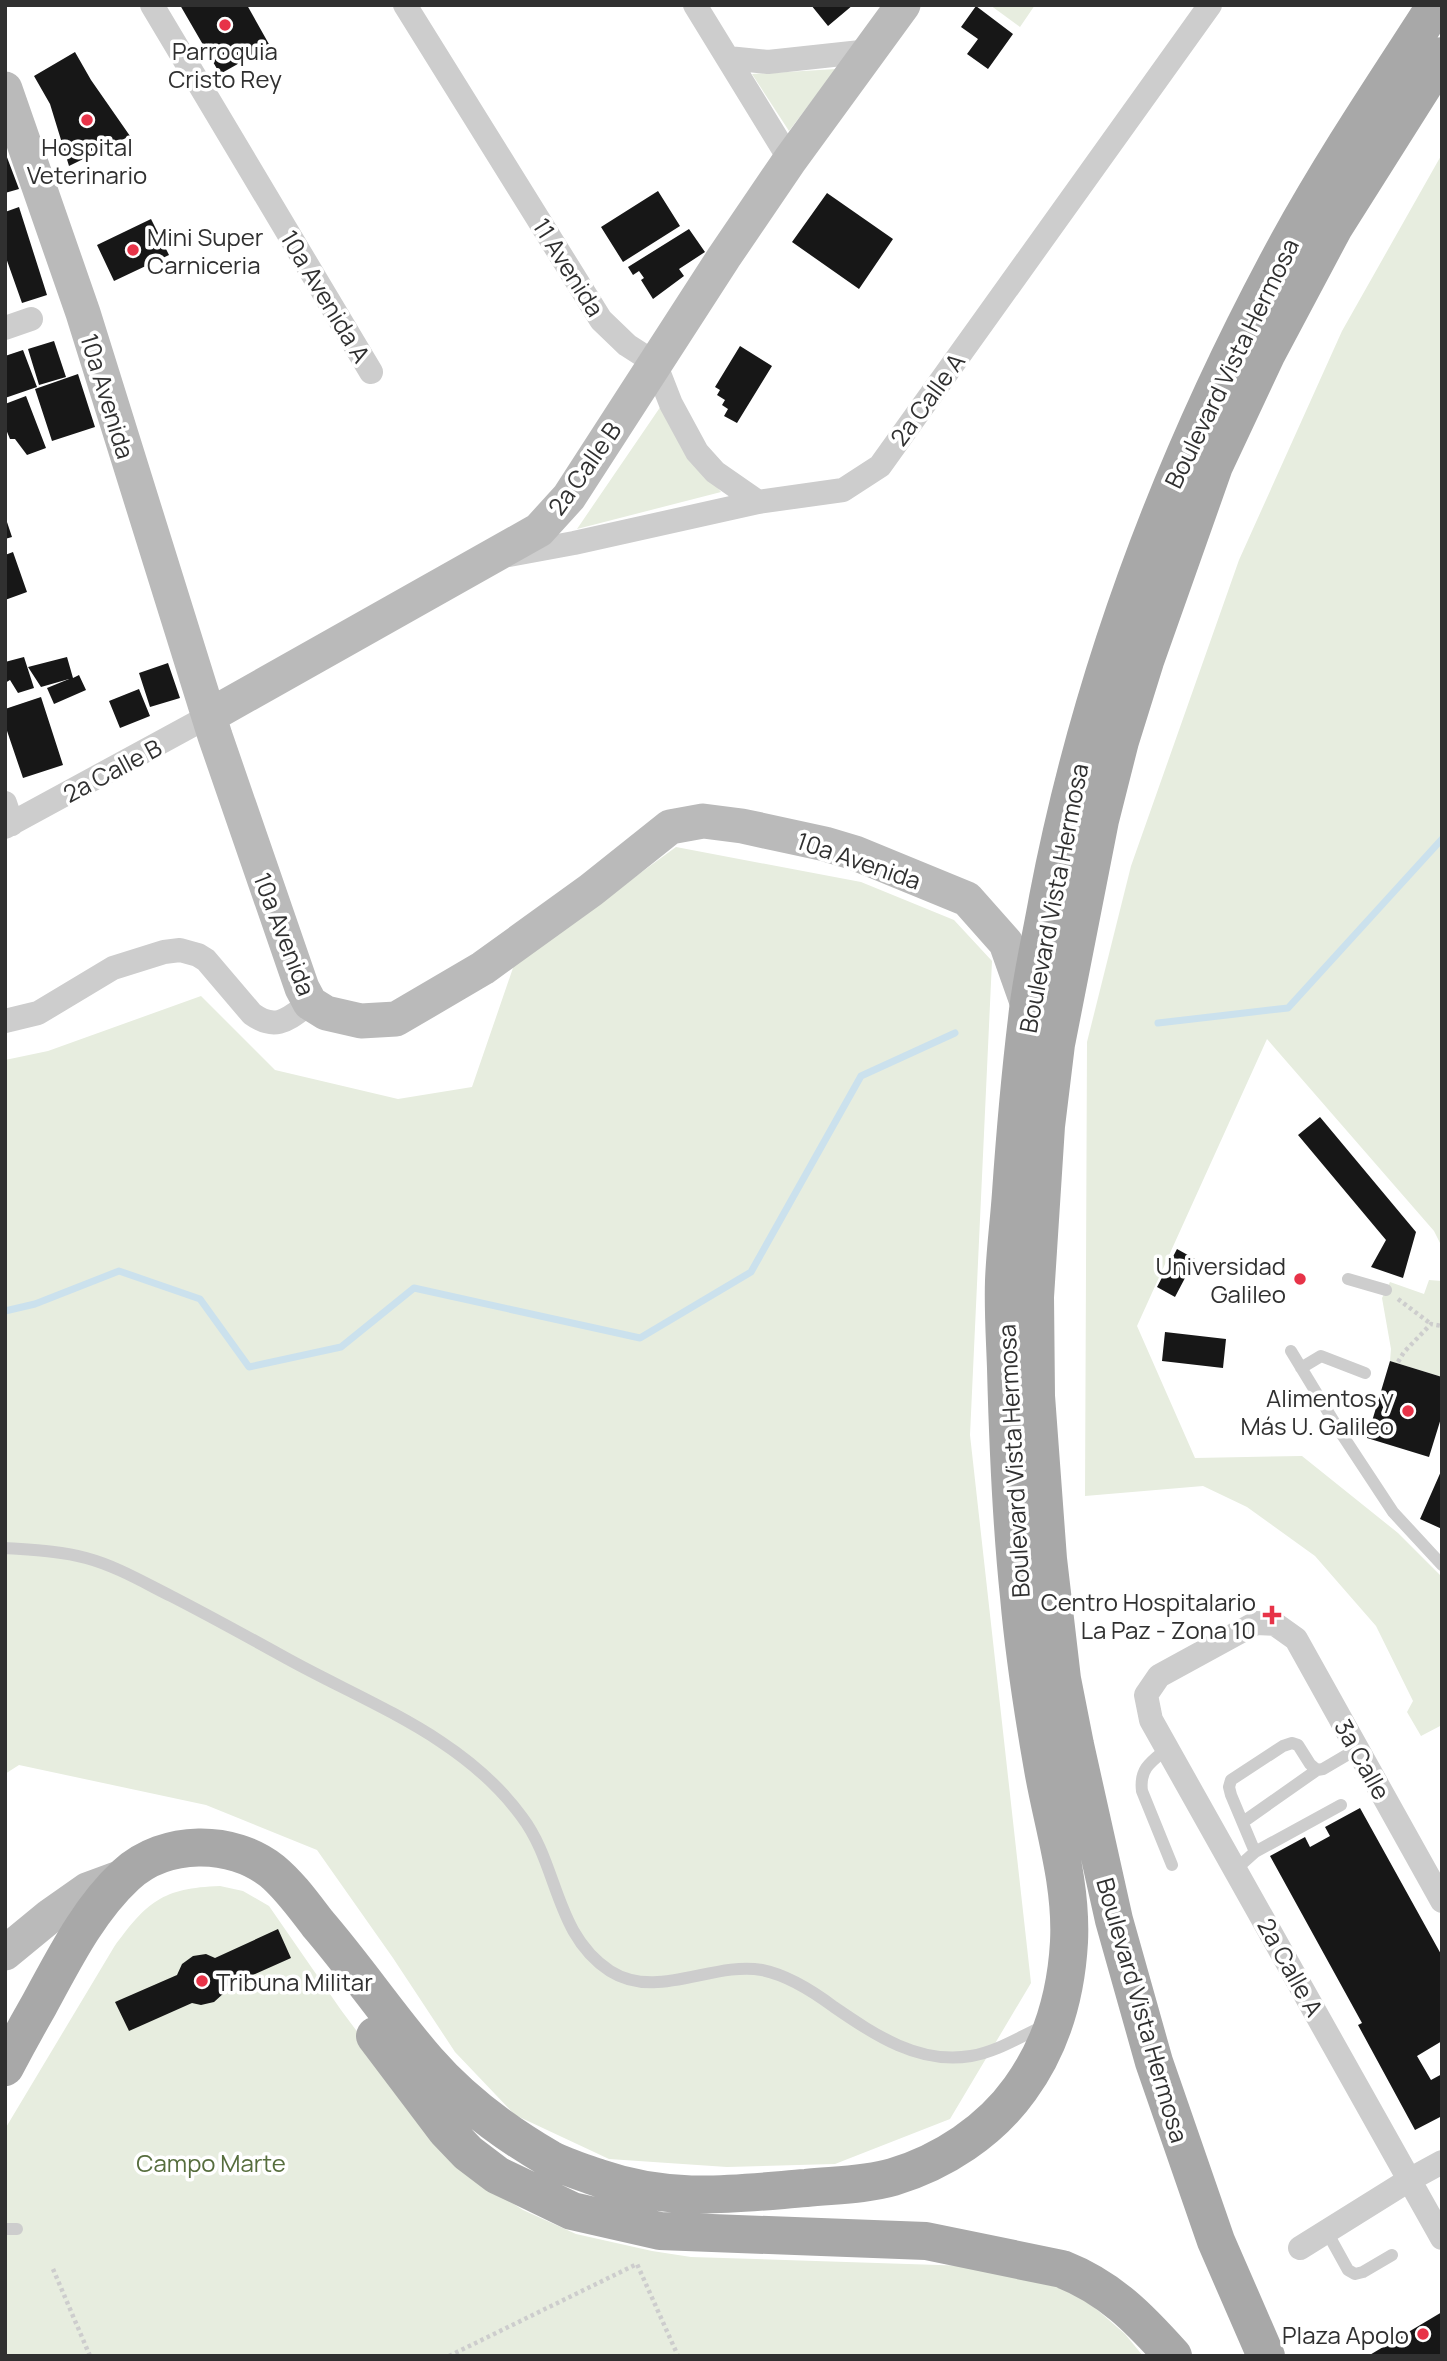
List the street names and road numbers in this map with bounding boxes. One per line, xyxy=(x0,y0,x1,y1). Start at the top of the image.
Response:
street label: 11 Avenida xyxy=(526,211,612,323)
street label: 10a Avenida A xyxy=(273,224,379,368)
street label: Boulevard Vista Hermosa xyxy=(1156,233,1306,493)
street label: 10a Avenida xyxy=(73,329,143,463)
street label: 2a Calle A xyxy=(882,346,972,452)
street label: 2a Calle B xyxy=(540,415,628,521)
street label: 2a Calle B xyxy=(57,730,167,810)
street label: Boulevard Vista Hermosa xyxy=(1011,760,1095,1036)
street label: 10a Avenida xyxy=(793,823,925,897)
street label: 10a Avenida xyxy=(246,868,324,1000)
street label: Boulevard Vista Hermosa xyxy=(989,1323,1037,1599)
street label: 3a Calle xyxy=(1327,1713,1399,1805)
street label: Boulevard Vista Hermosa xyxy=(1089,1874,1197,2146)
street label: 2a Calle A xyxy=(1250,1912,1332,2022)

